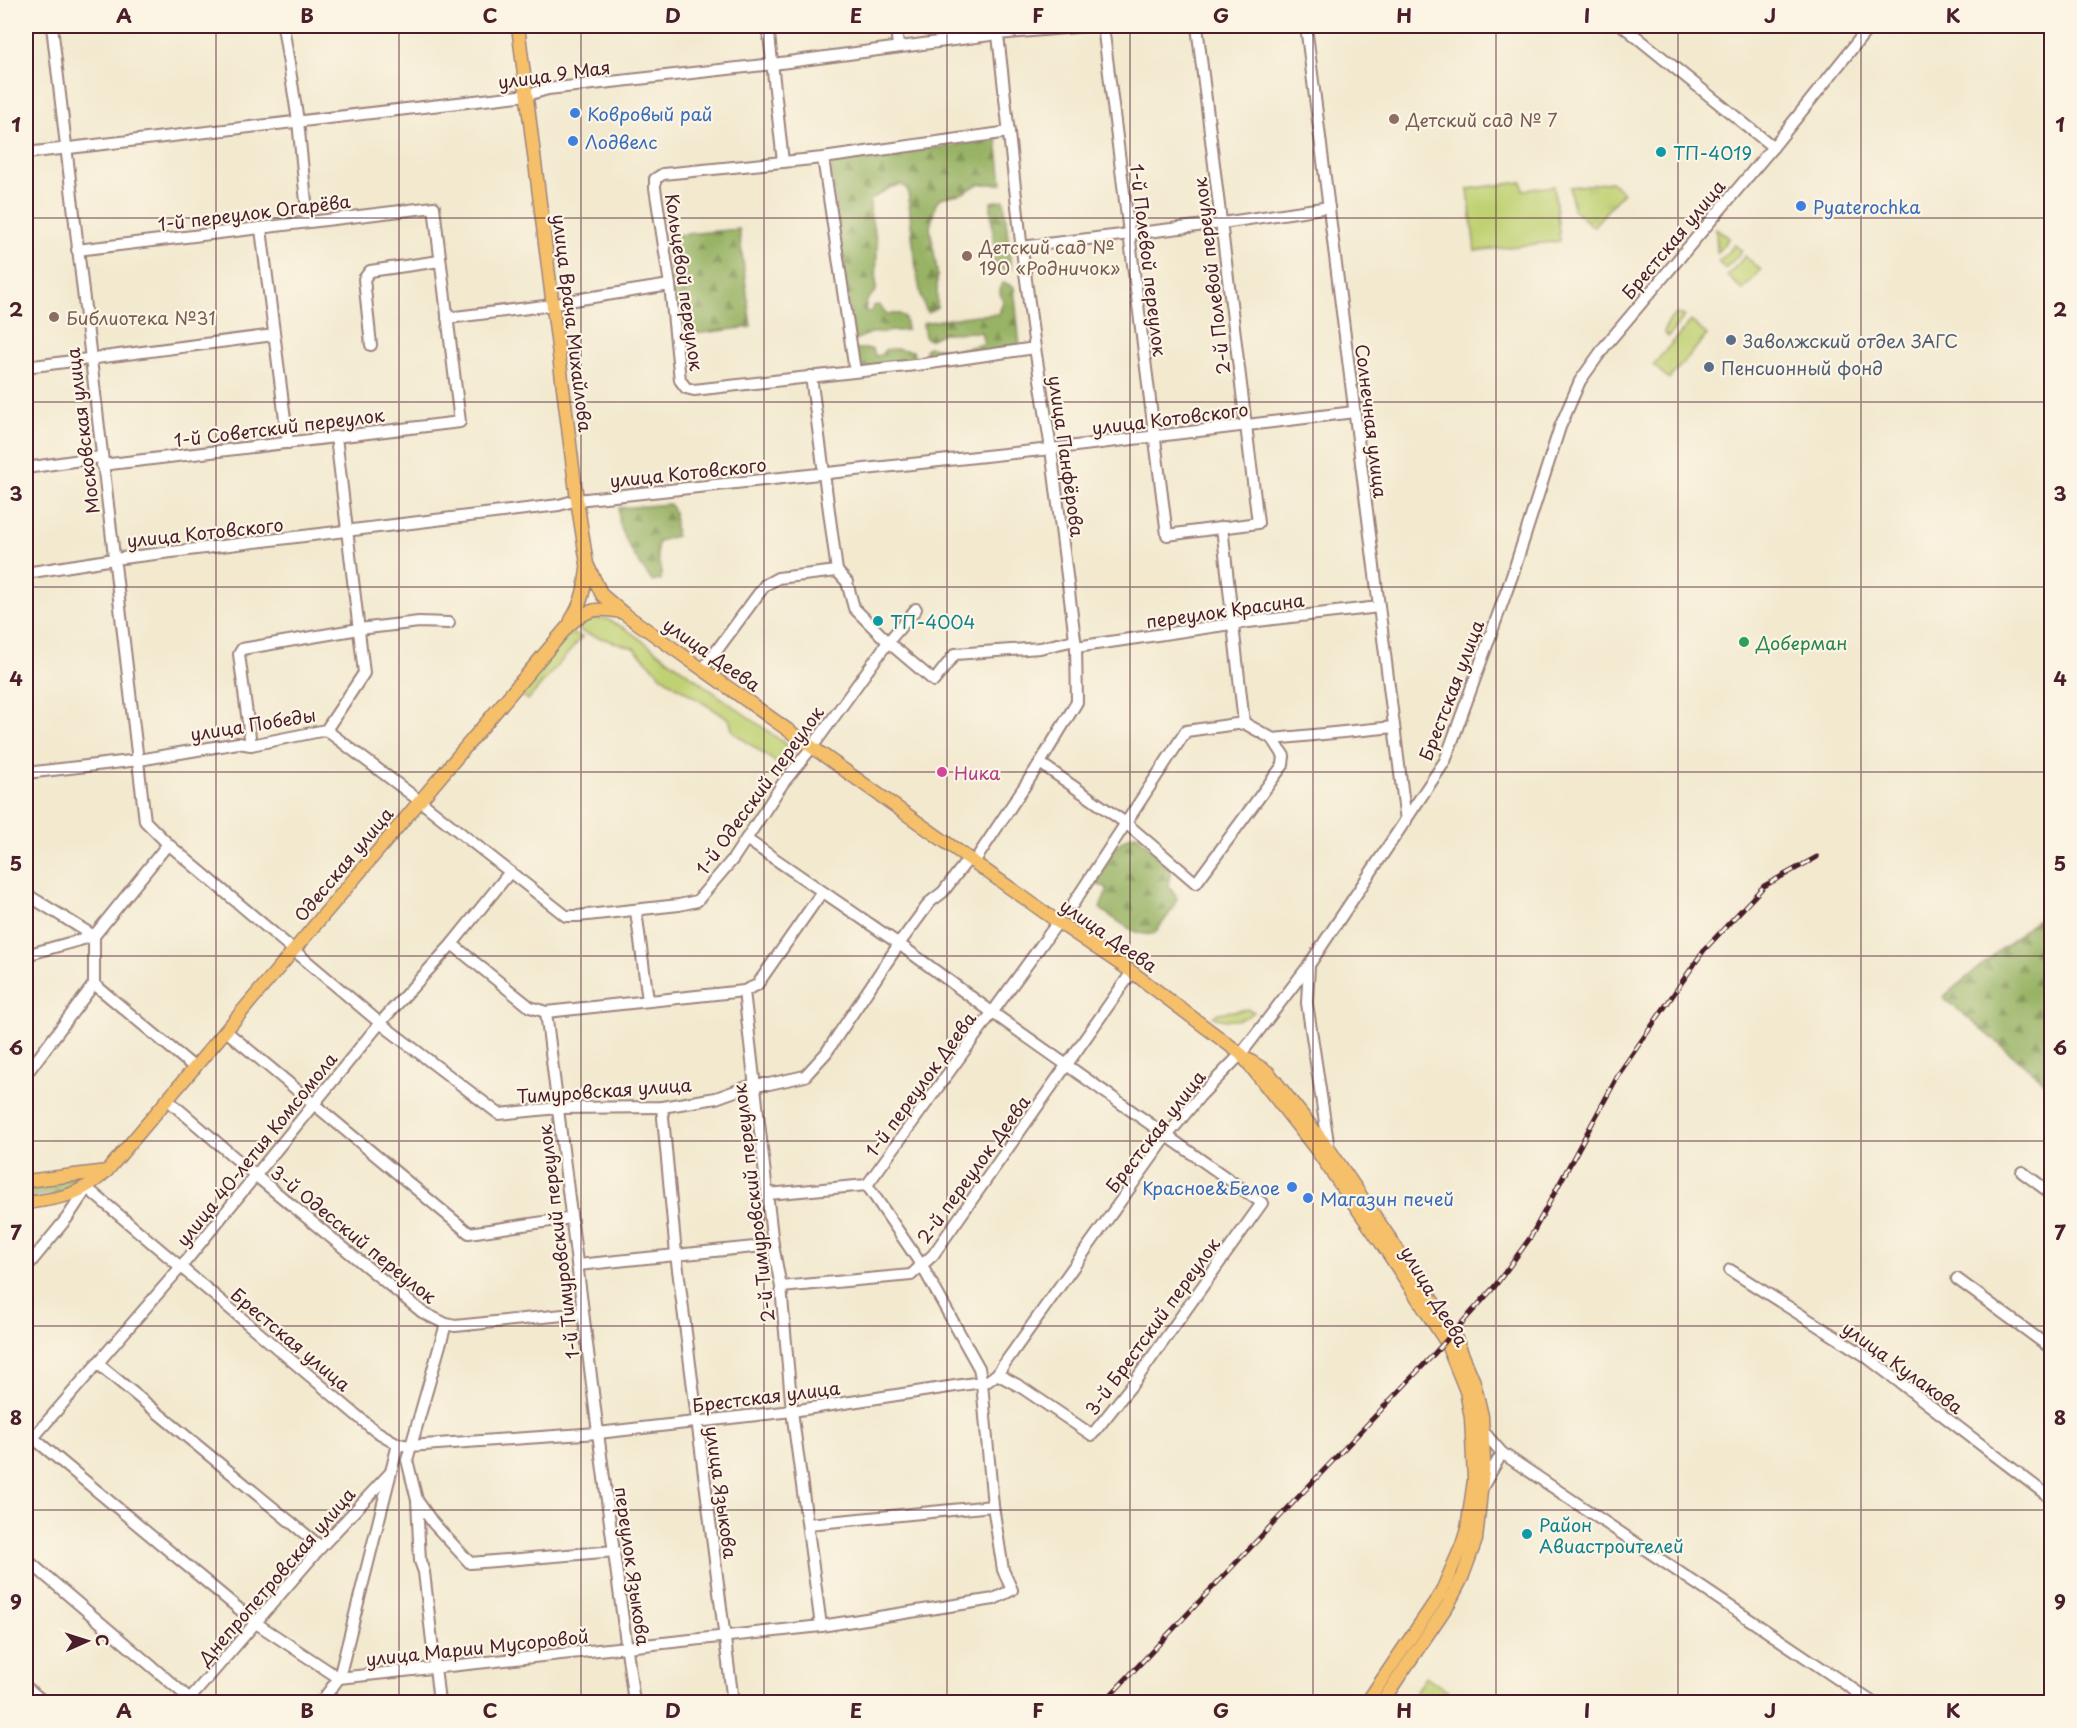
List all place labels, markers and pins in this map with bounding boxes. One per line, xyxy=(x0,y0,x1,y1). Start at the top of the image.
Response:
place label: Ковровый рай xyxy=(587,100,712,127)
marker: Ковровый рай xyxy=(568,106,582,120)
place label: Детский сад № 7 xyxy=(1405,106,1558,133)
marker: Детский сад № 7 xyxy=(1387,112,1401,126)
place label: Лодвелс xyxy=(585,128,658,155)
marker: Лодвелс xyxy=(566,134,580,148)
place label: ТП-4019 xyxy=(1673,139,1752,166)
marker: ТП-4019 xyxy=(1654,145,1668,159)
place label: Pyaterochka xyxy=(1813,193,1921,220)
marker: Pyaterochka xyxy=(1794,199,1808,213)
place label: Детский сад № 190 «Родничок» xyxy=(978,233,1120,281)
marker: Детский сад № 190 «Родничок» xyxy=(960,249,974,263)
place label: Библиотека №31 xyxy=(66,304,215,331)
marker: Библиотека №31 xyxy=(47,310,61,324)
place label: Заволжский отдел ЗАГС xyxy=(1743,327,1958,354)
marker: Заволжский отдел ЗАГС xyxy=(1724,333,1738,347)
place label: Пенсионный фонд xyxy=(1721,354,1883,381)
marker: Пенсионный фонд xyxy=(1702,360,1716,374)
place label: ТП-4004 xyxy=(890,608,976,635)
marker: ТП-4004 xyxy=(871,614,885,628)
place label: Доберман xyxy=(1755,629,1847,656)
marker: Доберман xyxy=(1737,635,1751,649)
place label: Ника xyxy=(954,759,1001,786)
marker: Ника xyxy=(935,765,949,779)
place label: Красное&Белое xyxy=(1142,1174,1280,1201)
marker: Красное&Белое xyxy=(1285,1180,1299,1194)
place label: Магазин печей xyxy=(1320,1185,1454,1212)
marker: Магазин печей xyxy=(1301,1191,1315,1205)
place label: Район Авиастроителей xyxy=(1539,1511,1684,1559)
marker: Район Авиастроителей xyxy=(1520,1527,1534,1541)

